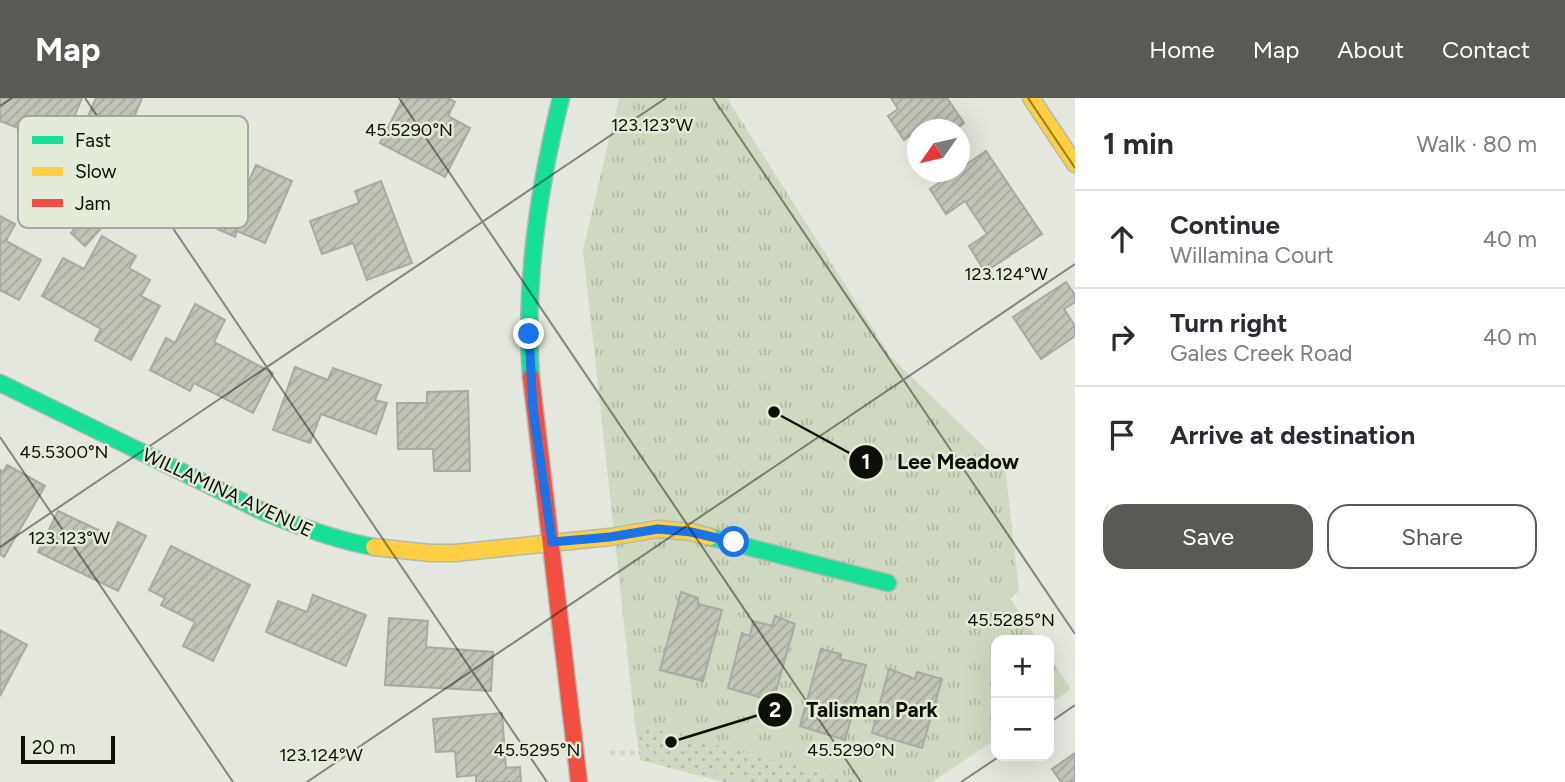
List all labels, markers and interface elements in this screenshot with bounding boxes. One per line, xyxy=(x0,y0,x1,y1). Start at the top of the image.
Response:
text: Map xyxy=(35,30,101,69)
text: Home xyxy=(1149,35,1215,64)
text: Map xyxy=(1253,35,1299,64)
text: About xyxy=(1337,35,1404,64)
text: Contact xyxy=(1442,35,1530,64)
text: 123.123°W xyxy=(611,114,694,136)
legend xyxy=(18,116,248,228)
text: 45.5290°N xyxy=(365,119,453,141)
north arrow xyxy=(907,119,970,182)
text: 1 min xyxy=(1103,125,1174,162)
text: Fast xyxy=(75,129,111,152)
text: Walk · 80 m xyxy=(1417,130,1537,158)
text: Slow xyxy=(75,160,117,183)
text: Jam xyxy=(75,192,111,215)
text: Continue xyxy=(1170,209,1280,241)
icon: ahead xyxy=(1103,220,1141,258)
text: 40 m xyxy=(1483,225,1537,253)
text: Willamina Court xyxy=(1170,241,1334,269)
text: 123.124°W xyxy=(964,263,1049,285)
text: Turn right xyxy=(1170,307,1287,339)
route end xyxy=(513,318,544,349)
icon: right xyxy=(1103,318,1141,356)
text: 40 m xyxy=(1483,323,1537,351)
text: Gales Creek Road xyxy=(1170,339,1352,367)
icon: arrive xyxy=(1103,416,1141,454)
text: Arrive at destination xyxy=(1170,419,1415,451)
text: 45.5300°N xyxy=(19,441,109,463)
callout: Lee Meadow xyxy=(848,441,1033,483)
street label: WILLAMINA AVENUE xyxy=(139,443,317,542)
text: 1 xyxy=(862,449,870,474)
text: Lee Meadow xyxy=(897,449,1020,474)
button: Save xyxy=(1103,504,1313,569)
button: Share xyxy=(1327,504,1537,569)
route start xyxy=(718,526,749,557)
text: 123.123°W xyxy=(28,527,111,549)
text: 45.5285°N xyxy=(967,609,1055,631)
map controls xyxy=(991,635,1054,761)
button: + xyxy=(991,635,1054,698)
callout: Talisman Park xyxy=(757,689,952,731)
text: 2 xyxy=(769,697,781,722)
text: Talisman Park xyxy=(806,697,939,722)
button: − xyxy=(991,698,1054,761)
scale bar xyxy=(21,733,116,765)
text: 20 m xyxy=(32,736,76,759)
text: 45.5295°N xyxy=(494,739,580,761)
text: 45.5290°N xyxy=(807,739,895,761)
text: 123.124°W xyxy=(279,744,364,766)

